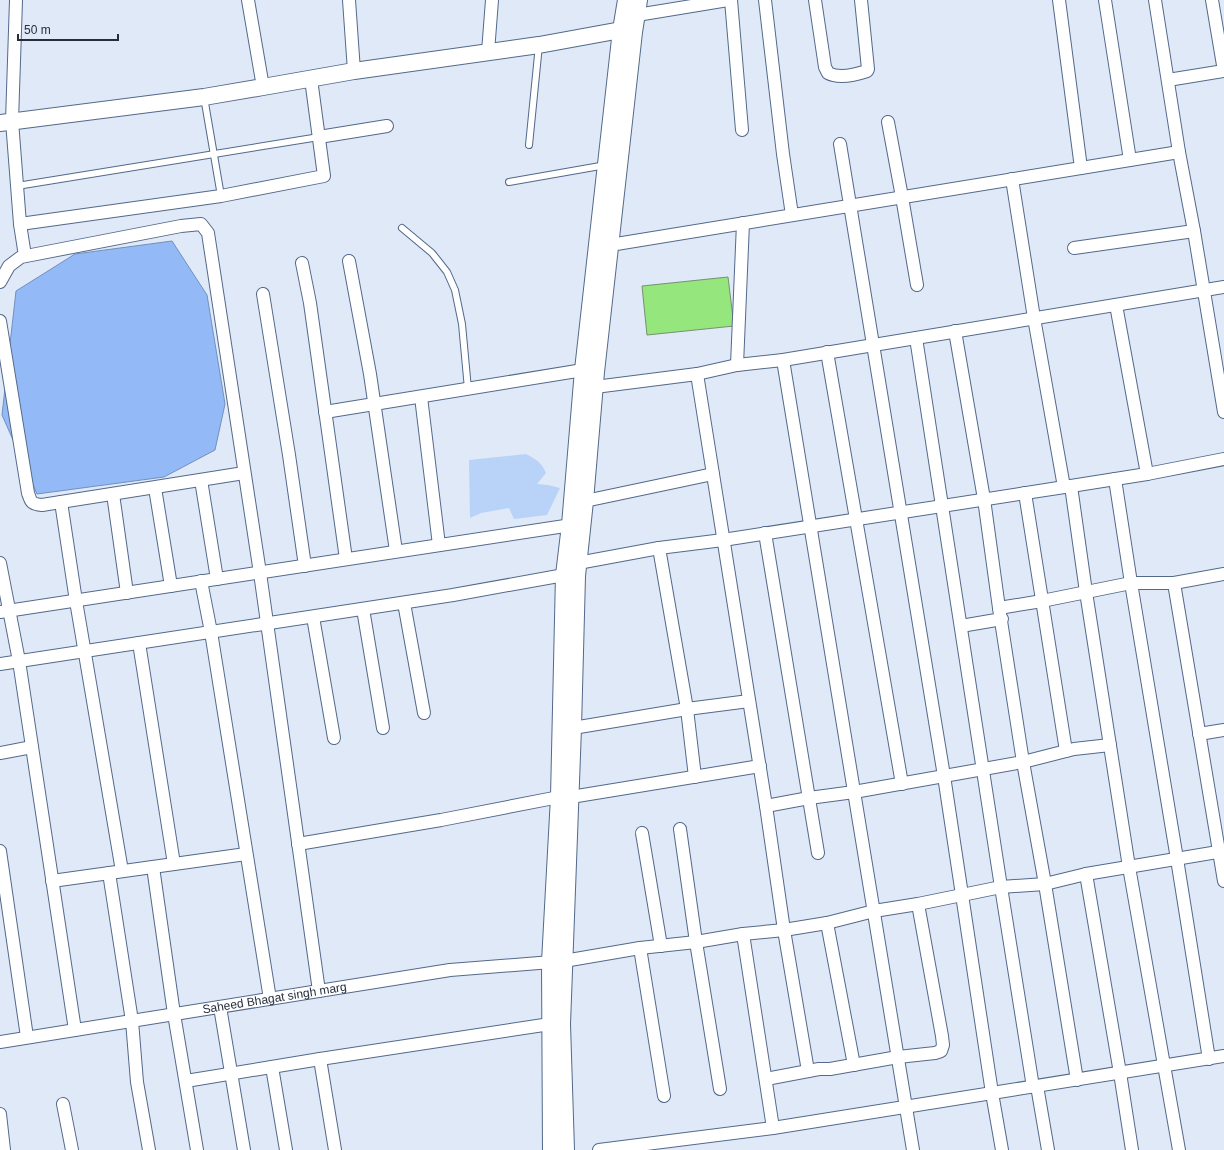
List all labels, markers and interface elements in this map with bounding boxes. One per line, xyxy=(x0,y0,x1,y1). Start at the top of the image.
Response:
scale bar xyxy=(18,16,118,42)
text: 50 m xyxy=(24,23,51,37)
street label: Saheed Bhagat singh marg xyxy=(201,980,348,1017)

